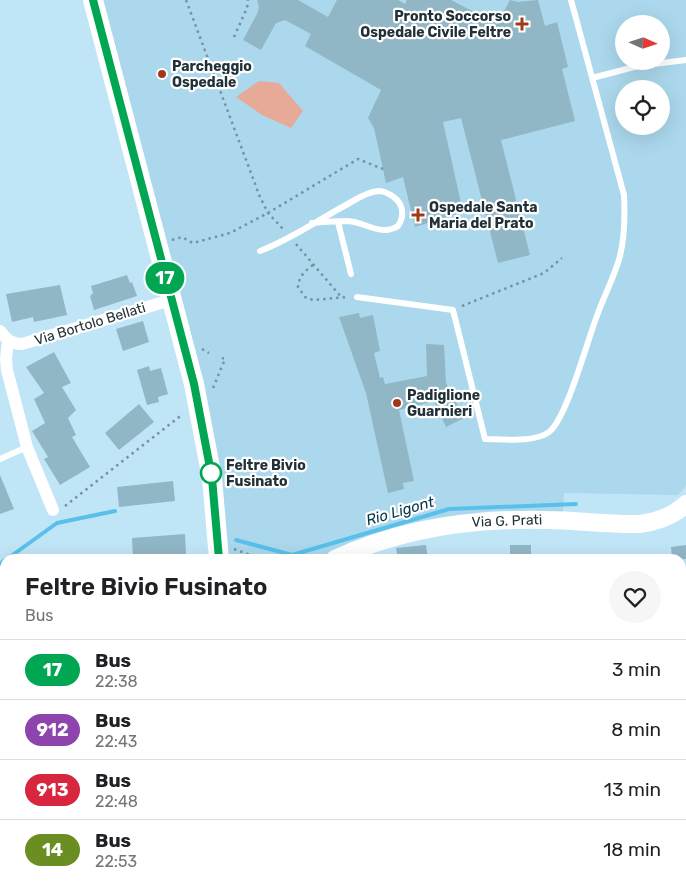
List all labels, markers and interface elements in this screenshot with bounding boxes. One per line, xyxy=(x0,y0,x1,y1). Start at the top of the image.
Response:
place label: Pronto Soccorso Ospedale Civile Feltre xyxy=(360,8,511,41)
north arrow xyxy=(615,15,670,70)
map controls xyxy=(615,15,670,135)
marker: Pronto Soccorso Ospedale Civile Feltre xyxy=(515,17,529,31)
place label: Parcheggio Ospedale xyxy=(172,58,252,91)
marker: Parcheggio Ospedale xyxy=(156,68,168,80)
button: locate xyxy=(615,80,670,135)
place label: Ospedale Santa Maria del Prato xyxy=(429,199,538,232)
marker: Ospedale Santa Maria del Prato xyxy=(411,208,425,222)
line badge: 17 xyxy=(142,262,188,294)
text: 17 xyxy=(155,267,175,289)
street label: Via Bortolo Bellati xyxy=(32,299,148,349)
place label: Padiglione Guarnieri xyxy=(407,387,480,420)
marker: Padiglione Guarnieri xyxy=(391,397,403,409)
place label: Feltre Bivio Fusinato xyxy=(226,457,306,490)
marker: Feltre Bivio Fusinato xyxy=(200,462,222,484)
water label: Rio Ligont xyxy=(364,493,436,529)
street label: Via G. Prati xyxy=(471,511,543,531)
button: heart xyxy=(609,571,661,623)
text: Feltre Bivio Fusinato xyxy=(25,573,267,601)
text: Bus xyxy=(25,606,53,625)
text: Bus xyxy=(95,649,131,672)
text: 3 min xyxy=(612,658,661,681)
text: 17 xyxy=(43,659,62,681)
text: 22:38 xyxy=(95,672,138,691)
text: Bus xyxy=(95,709,131,732)
text: 8 min xyxy=(611,718,661,741)
text: 912 xyxy=(36,719,69,741)
text: 22:43 xyxy=(95,732,137,751)
text: Bus xyxy=(95,769,131,792)
text: 13 min xyxy=(604,778,661,801)
text: 913 xyxy=(36,779,69,801)
text: 22:48 xyxy=(95,792,138,811)
text: Bus xyxy=(95,829,131,852)
text: 18 min xyxy=(603,838,661,861)
text: 14 xyxy=(42,839,63,861)
text: 22:53 xyxy=(95,852,137,871)

